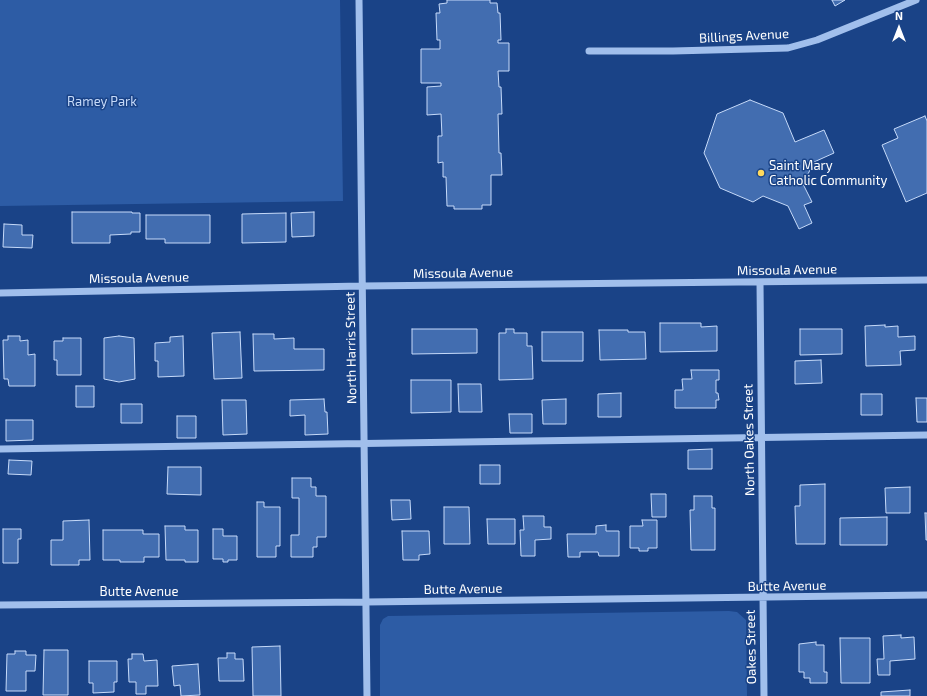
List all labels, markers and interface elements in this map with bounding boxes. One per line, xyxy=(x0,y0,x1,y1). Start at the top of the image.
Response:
north arrow xyxy=(879,8,919,48)
text: N xyxy=(895,9,903,22)
street label: Billings Avenue xyxy=(699,26,789,46)
park label: Ramey Park xyxy=(67,94,137,110)
place label: Saint Mary Catholic Community xyxy=(769,158,887,189)
marker: Saint Mary Catholic Community xyxy=(756,168,766,178)
street label: Missoula Avenue xyxy=(737,261,837,279)
street label: Missoula Avenue xyxy=(413,264,513,282)
street label: Missoula Avenue xyxy=(89,269,189,287)
street label: North Harris Street xyxy=(342,292,360,404)
street label: North Oakes Street xyxy=(740,384,758,496)
street label: Butte Avenue xyxy=(747,578,827,594)
street label: Butte Avenue xyxy=(423,581,503,597)
street label: Butte Avenue xyxy=(100,584,178,600)
street label: Oakes Street xyxy=(743,609,759,685)

